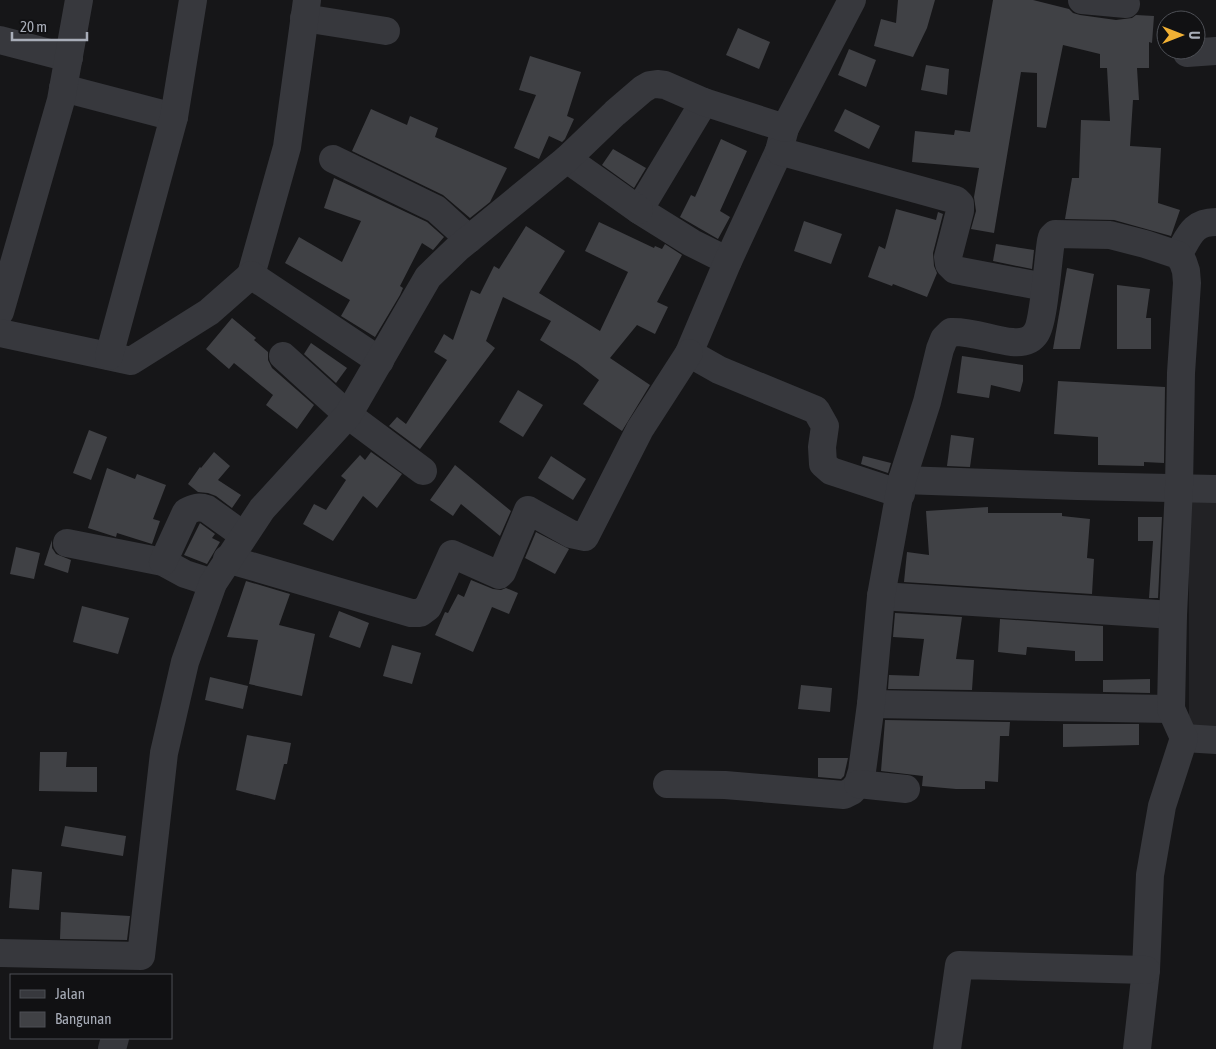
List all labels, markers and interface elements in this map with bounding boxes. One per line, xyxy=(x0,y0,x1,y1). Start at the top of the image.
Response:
scale bar xyxy=(12,10,88,42)
north arrow xyxy=(1156,10,1206,60)
text: 20 m xyxy=(20,18,47,35)
text: U xyxy=(1186,31,1202,39)
legend xyxy=(10,974,172,1039)
text: Jalan xyxy=(55,985,85,1002)
text: Bangunan xyxy=(55,1010,112,1027)

